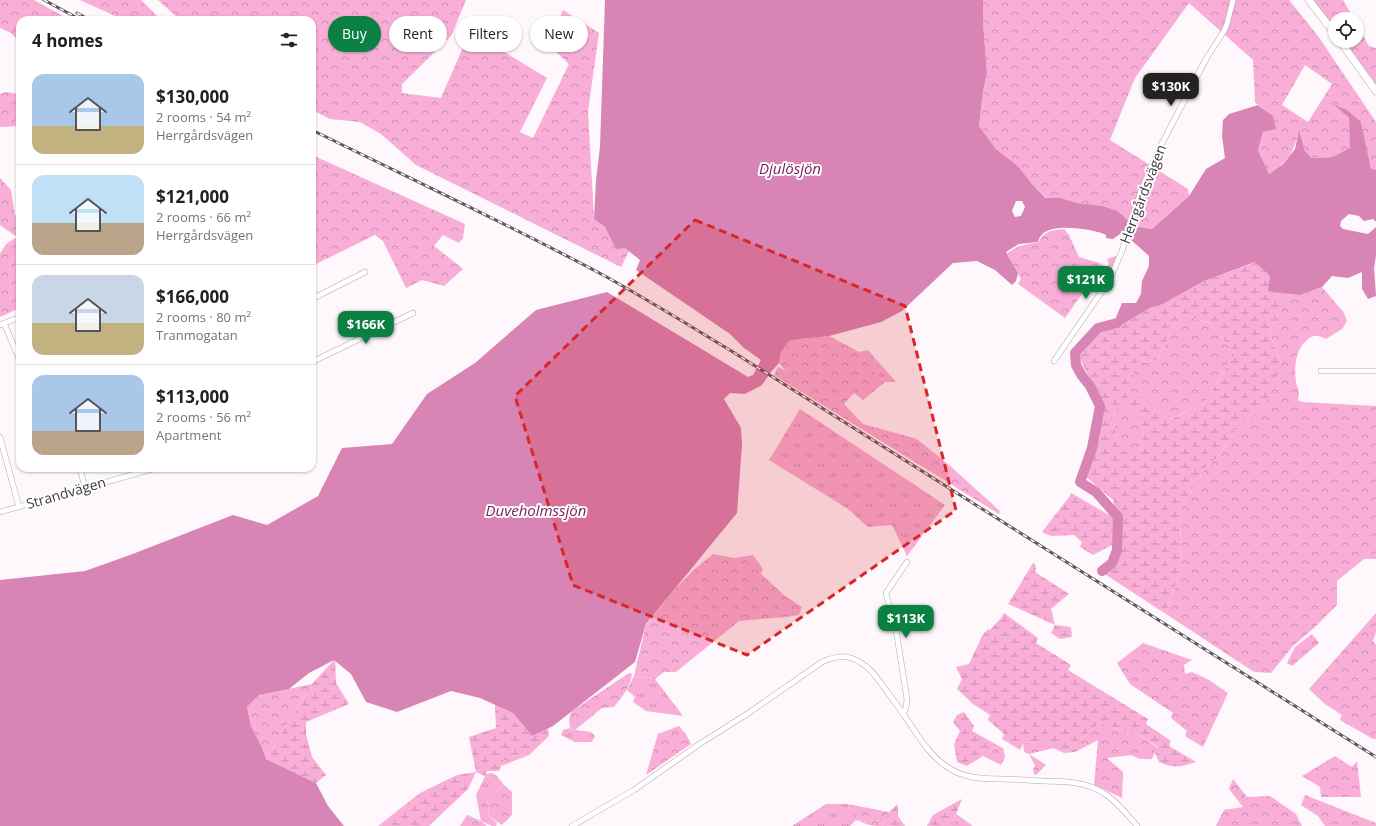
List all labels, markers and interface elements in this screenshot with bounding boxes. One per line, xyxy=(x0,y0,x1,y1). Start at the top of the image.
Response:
map controls xyxy=(1328,12,1364,48)
button: locate xyxy=(1328,12,1364,48)
chip: Buy xyxy=(328,16,381,52)
chip: Rent xyxy=(389,16,447,52)
chip: Filters xyxy=(455,16,522,52)
chip: New xyxy=(530,16,588,52)
text: 4 homes xyxy=(32,29,103,52)
icon: filters xyxy=(278,29,300,51)
pin: $130K xyxy=(1143,73,1199,107)
text: $130K xyxy=(1152,77,1190,95)
text: $130,000 xyxy=(156,85,229,108)
icon: home xyxy=(64,90,112,138)
text: 2 rooms · 54 m² xyxy=(156,108,251,126)
text: Herrgårdsvägen xyxy=(156,126,253,144)
street label: Herrgårdsvägen xyxy=(1115,141,1170,246)
water label: Djulösjön xyxy=(759,158,821,178)
text: $121,000 xyxy=(156,185,229,208)
icon: home xyxy=(64,191,112,239)
text: 2 rooms · 66 m² xyxy=(156,208,251,226)
text: Herrgårdsvägen xyxy=(156,226,253,244)
pin: $121K xyxy=(1058,266,1114,300)
text: $121K xyxy=(1067,270,1105,288)
text: $166,000 xyxy=(156,285,229,308)
icon: home xyxy=(64,291,112,339)
text: 2 rooms · 80 m² xyxy=(156,308,251,326)
pin: $166K xyxy=(338,311,394,345)
text: $166K xyxy=(347,315,385,333)
text: Tranmogatan xyxy=(156,326,238,344)
text: $113,000 xyxy=(156,385,229,408)
icon: home xyxy=(64,391,112,439)
text: 2 rooms · 56 m² xyxy=(156,408,251,426)
text: Apartment xyxy=(156,426,221,444)
street label: Strandvägen xyxy=(24,472,108,513)
water label: Duveholmssjön xyxy=(486,500,586,520)
pin: $113K xyxy=(878,605,934,639)
text: $113K xyxy=(887,609,925,627)

